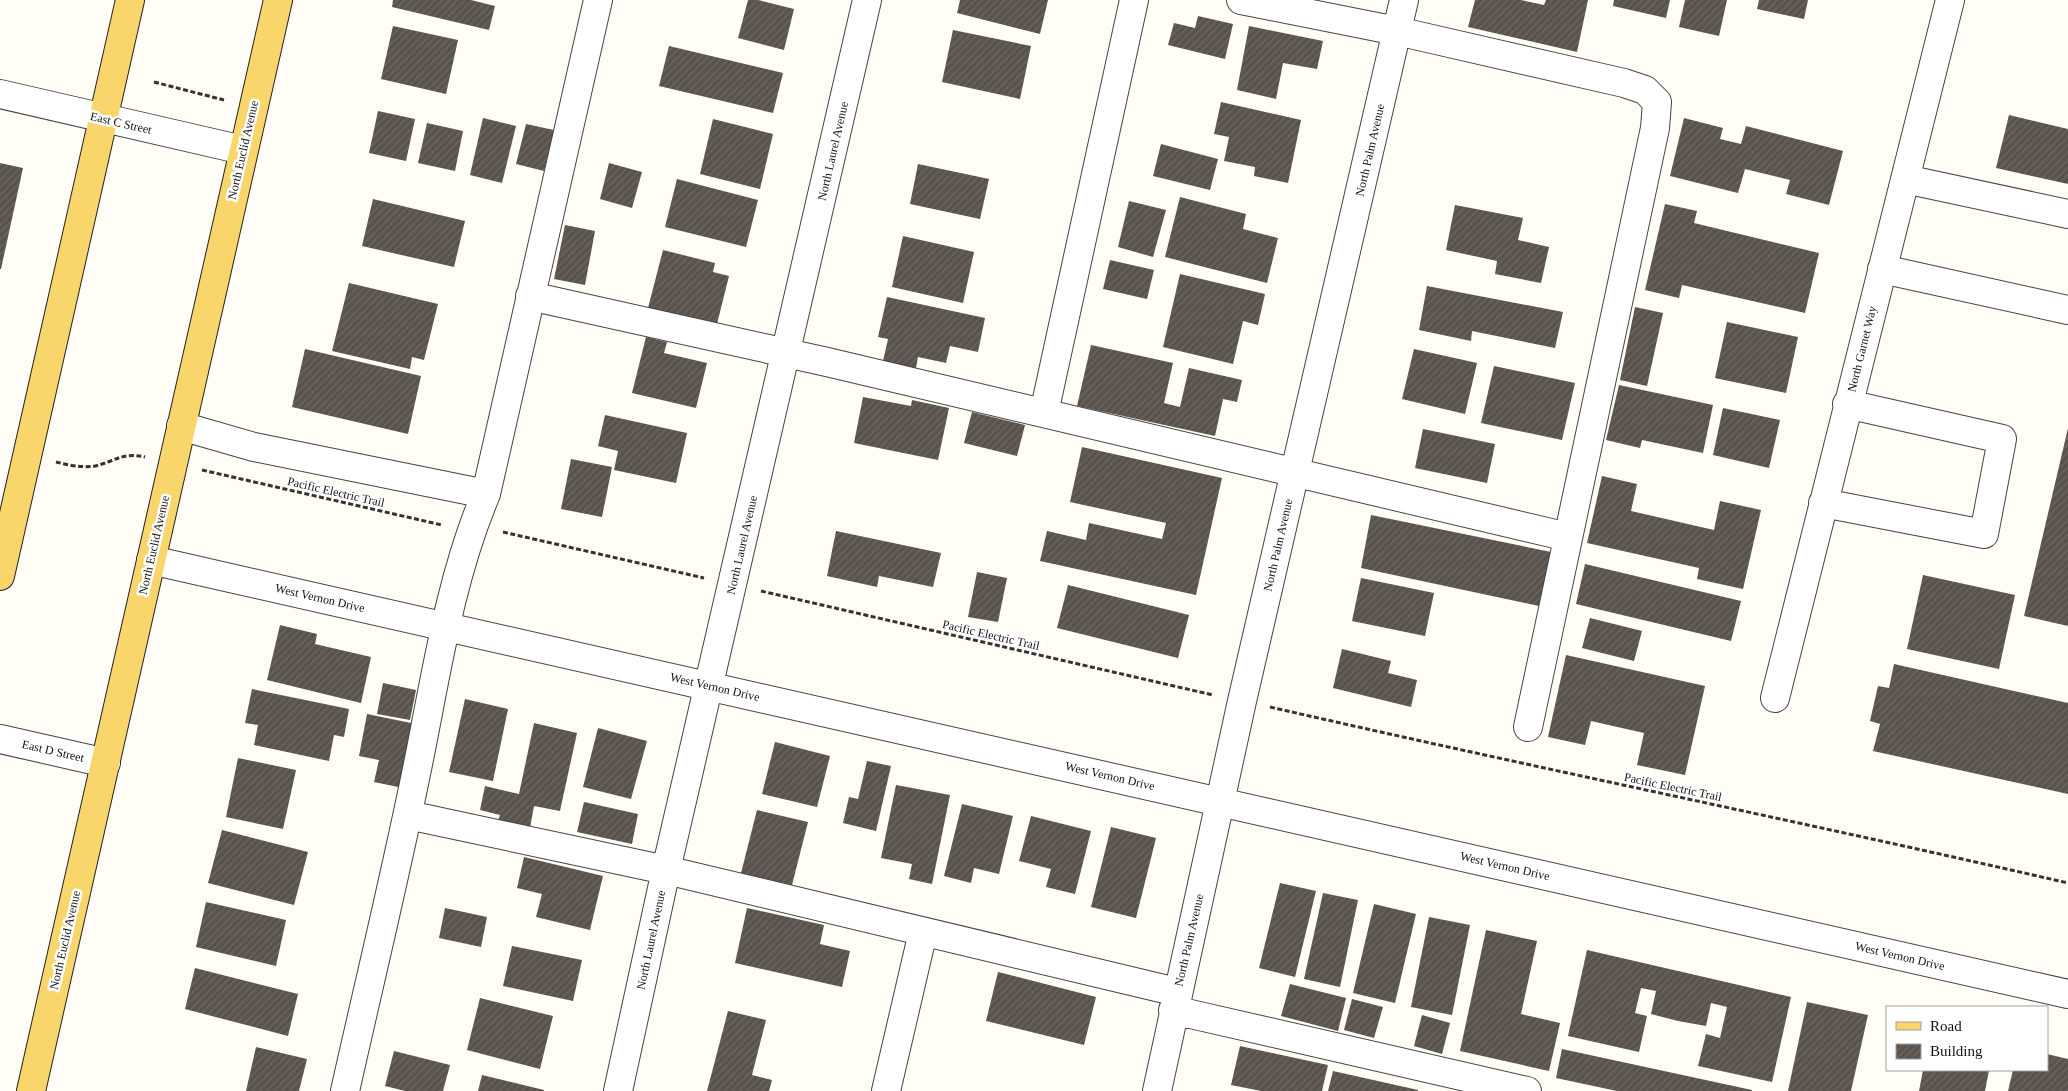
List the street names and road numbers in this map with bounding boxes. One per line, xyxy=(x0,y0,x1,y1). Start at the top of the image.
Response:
street label: North Euclid Avenue xyxy=(225,99,261,201)
street label: North Laurel Avenue xyxy=(815,100,851,202)
street label: North Palm Avenue xyxy=(1353,102,1387,198)
street label: East C Street xyxy=(89,109,154,137)
street label: North Garnet Way xyxy=(1845,305,1879,393)
street label: Pacific Electric Trail xyxy=(286,474,387,510)
street label: North Euclid Avenue xyxy=(136,494,172,596)
street label: North Laurel Avenue xyxy=(724,494,760,596)
street label: North Palm Avenue xyxy=(1261,497,1295,593)
street label: West Vernon Drive xyxy=(274,581,366,615)
street label: Pacific Electric Trail xyxy=(941,617,1042,653)
street label: West Vernon Drive xyxy=(669,670,761,704)
street label: East D Street xyxy=(21,737,86,765)
street label: West Vernon Drive xyxy=(1064,759,1156,793)
street label: Pacific Electric Trail xyxy=(1623,770,1724,804)
street label: West Vernon Drive xyxy=(1459,849,1551,883)
street label: North Euclid Avenue xyxy=(47,889,83,991)
street label: North Laurel Avenue xyxy=(634,889,668,991)
street label: North Palm Avenue xyxy=(1172,892,1206,988)
street label: West Vernon Drive xyxy=(1854,939,1946,973)

